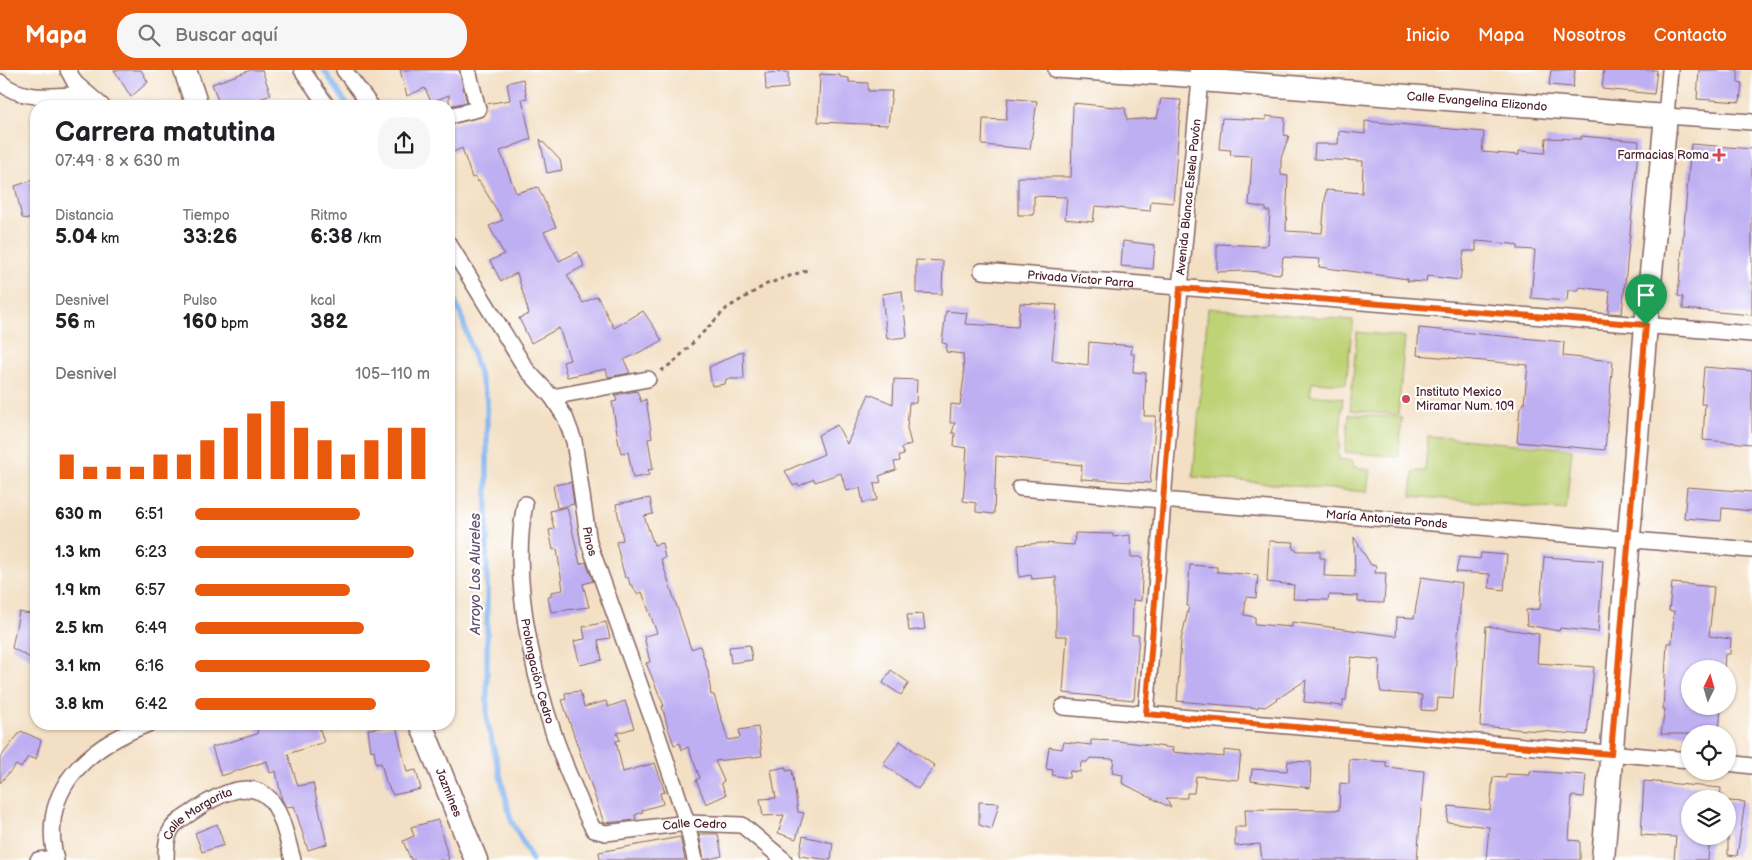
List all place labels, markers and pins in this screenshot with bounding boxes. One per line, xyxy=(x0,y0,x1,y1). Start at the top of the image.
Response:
place label: Farmacias Roma xyxy=(1617,148,1709,163)
marker: Farmacias Roma xyxy=(1713,149,1725,161)
pin xyxy=(1625,274,1667,325)
place label: Instituto Mexico Miramar Num. 109 xyxy=(1416,385,1514,414)
marker: Instituto Mexico Miramar Num. 109 xyxy=(1400,393,1412,405)

